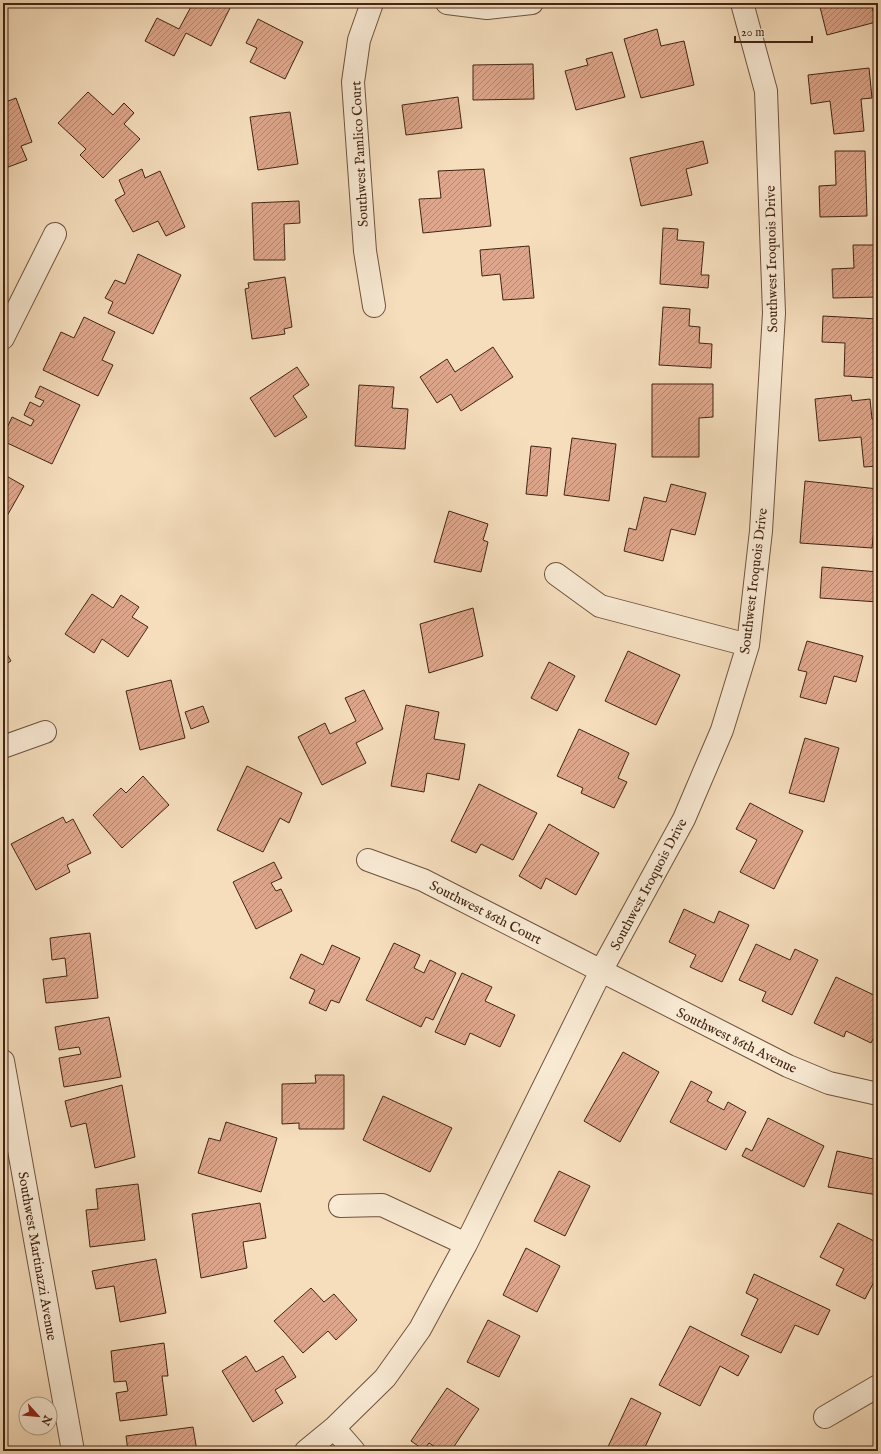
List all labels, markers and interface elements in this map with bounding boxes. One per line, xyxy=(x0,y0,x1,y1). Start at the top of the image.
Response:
scale bar xyxy=(735,18,812,44)
text: 20 m xyxy=(741,25,764,40)
street label: Southwest Pamlico Court xyxy=(347,80,373,227)
street label: Southwest Iroquois Drive xyxy=(762,185,782,333)
street label: Southwest Iroquois Drive xyxy=(736,507,772,655)
street label: Southwest Iroquois Drive xyxy=(606,815,692,954)
street label: Southwest 86th Court xyxy=(426,877,545,949)
street label: Southwest 86th Avenue xyxy=(673,1004,800,1078)
street label: Southwest Martinazzi Avenue xyxy=(13,1170,61,1343)
north arrow xyxy=(18,1396,58,1436)
text: N xyxy=(37,1412,55,1428)

